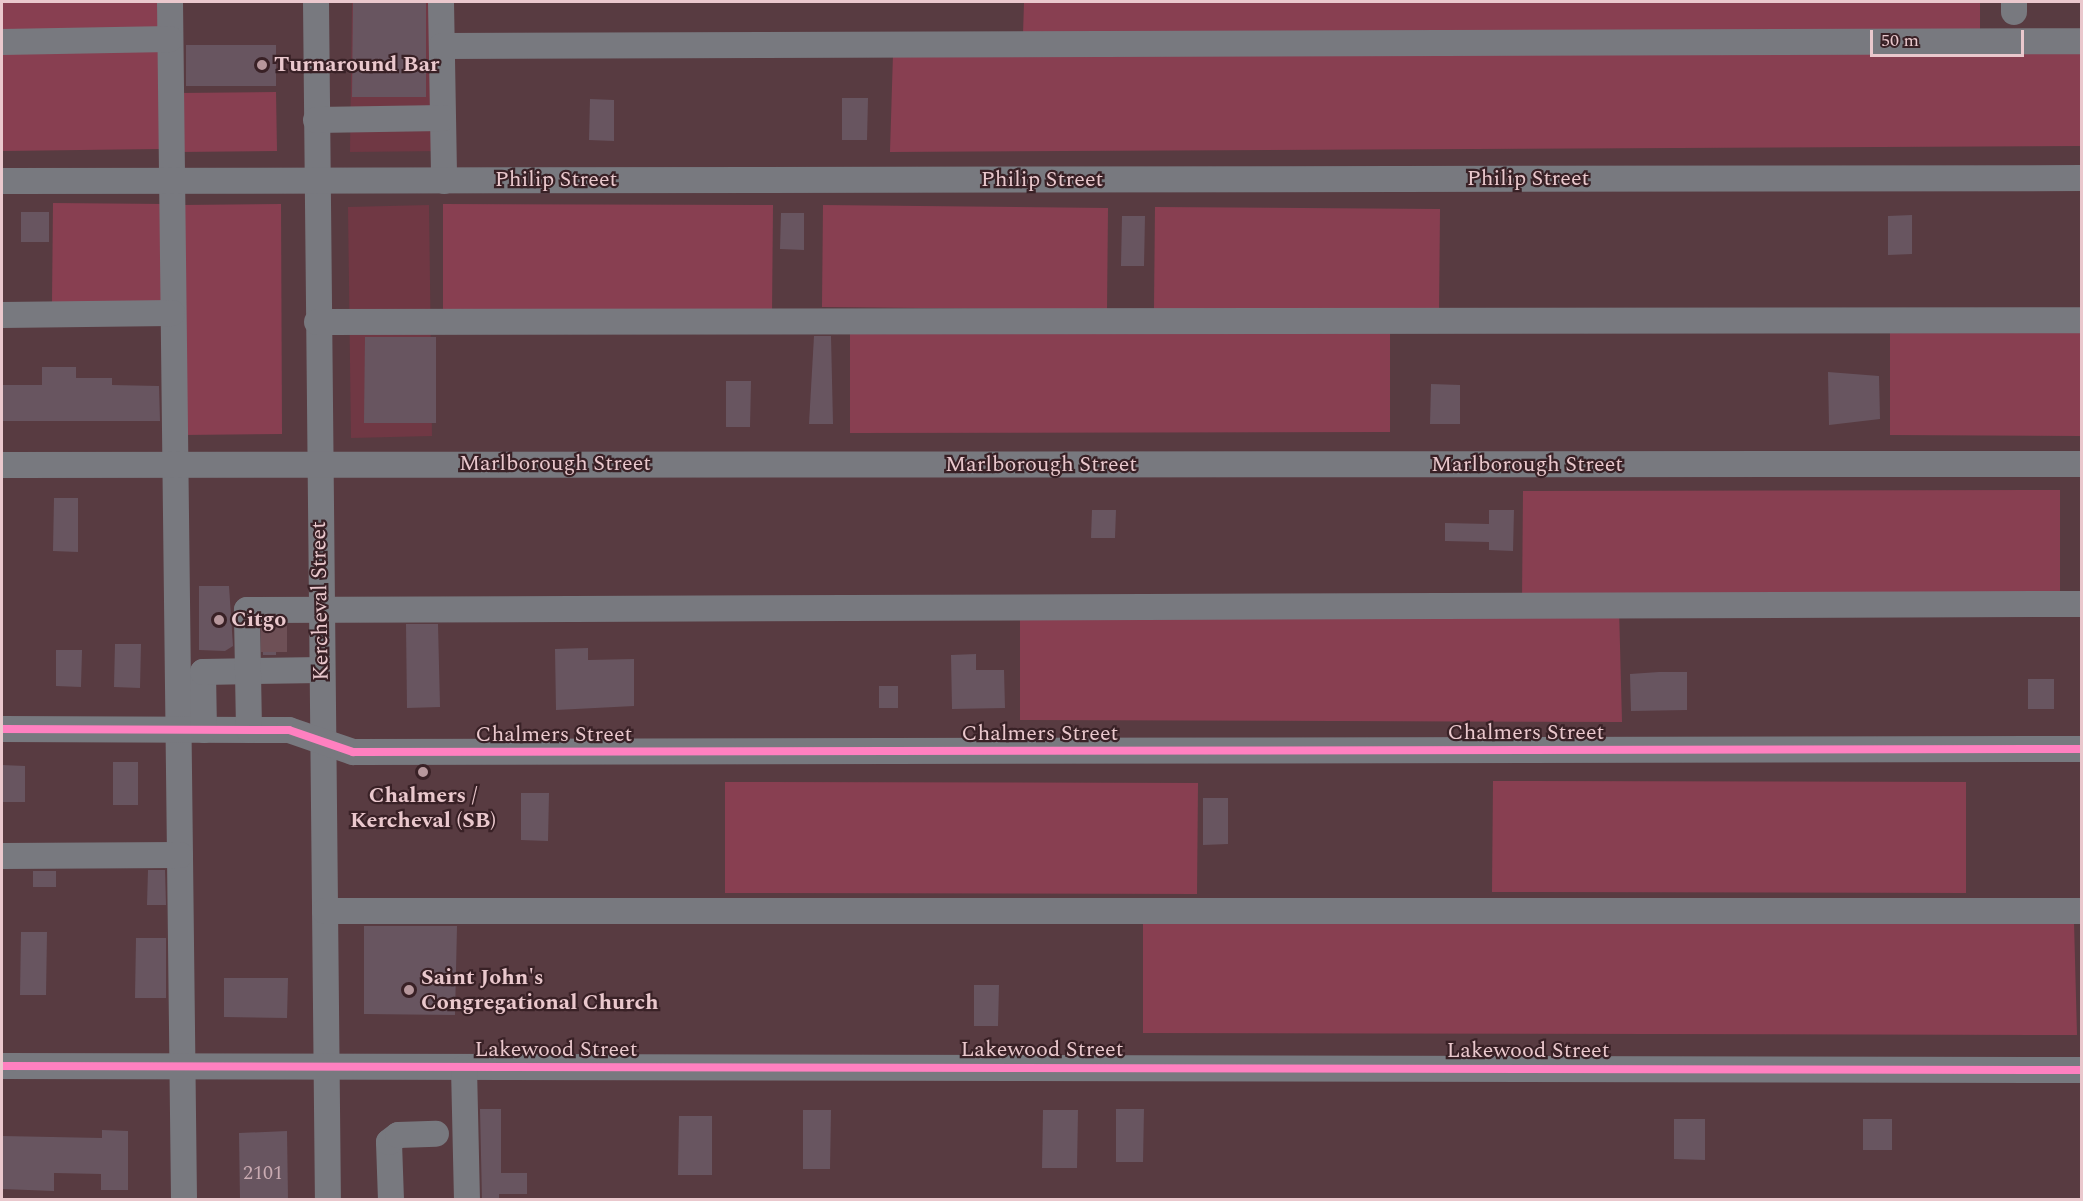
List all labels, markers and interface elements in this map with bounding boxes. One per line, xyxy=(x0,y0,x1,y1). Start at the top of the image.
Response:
scale bar xyxy=(1873,18,2028,56)
text: 50 m xyxy=(1881,27,1919,54)
place label: Turnaround Bar xyxy=(274,52,439,78)
marker: Turnaround Bar xyxy=(255,58,269,72)
street label: Philip Street xyxy=(1467,166,1589,192)
street label: Philip Street xyxy=(495,167,617,193)
street label: Philip Street xyxy=(981,167,1103,193)
street label: Marlborough Street xyxy=(459,451,651,477)
street label: Marlborough Street xyxy=(945,452,1137,478)
street label: Marlborough Street xyxy=(1431,452,1623,478)
street label: Kercheval Street xyxy=(305,521,335,681)
place label: Citgo xyxy=(231,607,286,633)
marker: Citgo xyxy=(212,613,226,627)
street label: Chalmers Street xyxy=(1448,720,1604,746)
street label: Chalmers Street xyxy=(962,721,1118,747)
street label: Chalmers Street xyxy=(476,722,632,748)
marker: Chalmers / Kercheval (SB) xyxy=(416,765,430,779)
place label: Chalmers / Kercheval (SB) xyxy=(350,782,496,834)
place label: Saint John's Congregational Church xyxy=(421,964,658,1016)
marker: Saint John's Congregational Church xyxy=(402,983,416,997)
street label: Lakewood Street xyxy=(474,1037,638,1063)
street label: Lakewood Street xyxy=(960,1037,1124,1063)
street label: Lakewood Street xyxy=(1446,1038,1610,1064)
house number: 2101 xyxy=(243,1161,283,1185)

